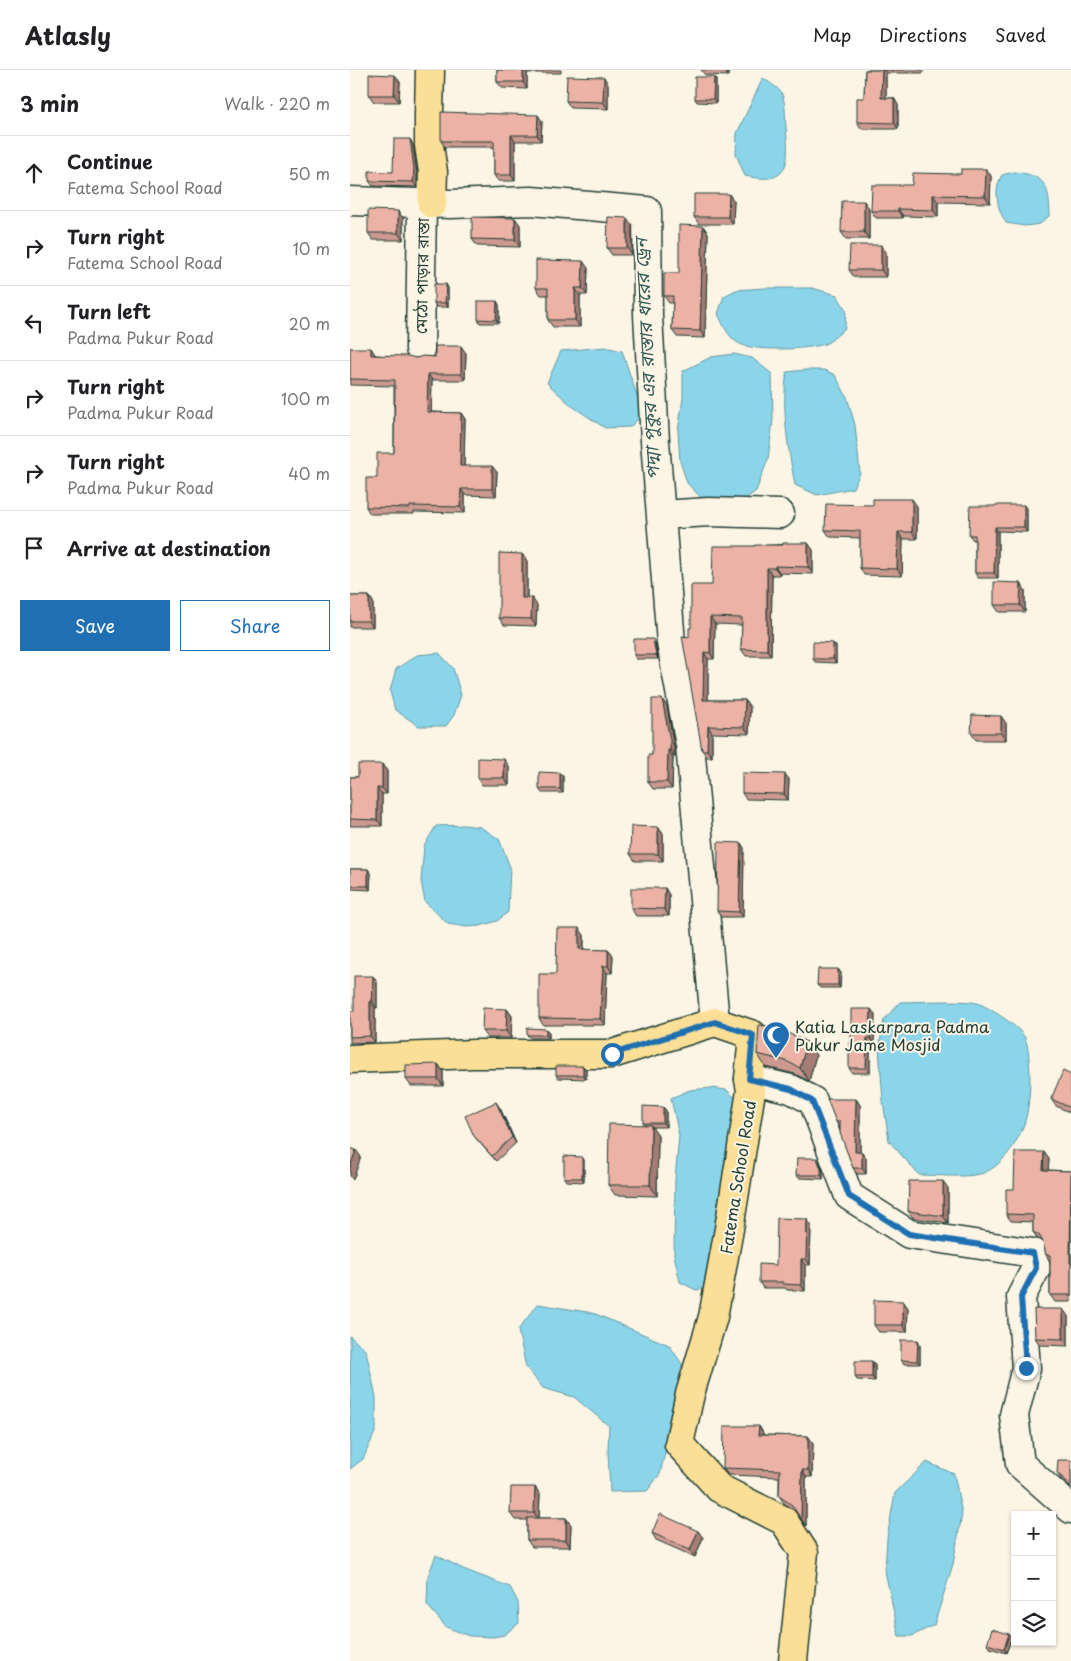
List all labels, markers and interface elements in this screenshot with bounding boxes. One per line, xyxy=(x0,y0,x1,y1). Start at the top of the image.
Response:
text: Atlasly xyxy=(25,17,111,53)
text: Map xyxy=(813,21,851,48)
text: Directions xyxy=(879,21,967,48)
text: Saved xyxy=(995,21,1046,48)
text: 3 min xyxy=(20,87,79,119)
text: Walk · 220 m xyxy=(224,91,330,115)
text: Continue xyxy=(67,147,153,175)
icon: ahead xyxy=(20,159,48,187)
text: 50 m xyxy=(289,161,330,185)
text: Fatema School Road xyxy=(67,175,223,199)
street label: মেঠো পাড়ার রাস্তা xyxy=(408,217,434,334)
text: Turn right xyxy=(67,222,165,250)
icon: right xyxy=(20,234,48,262)
water label: পদ্মা পুকুর এর রাস্তার ধারের ড্রেন xyxy=(626,234,666,480)
text: 10 m xyxy=(293,236,330,260)
text: Fatema School Road xyxy=(67,250,223,274)
text: Turn left xyxy=(67,297,151,325)
icon: left xyxy=(20,309,48,337)
text: 20 m xyxy=(289,311,330,335)
text: Padma Pukur Road xyxy=(67,325,214,349)
text: Turn right xyxy=(67,372,165,400)
icon: right xyxy=(20,384,48,412)
text: 100 m xyxy=(281,386,330,410)
text: Padma Pukur Road xyxy=(67,400,214,424)
text: Turn right xyxy=(67,447,165,475)
icon: right xyxy=(20,459,48,487)
text: 40 m xyxy=(288,461,330,485)
text: Padma Pukur Road xyxy=(67,475,214,499)
icon: arrive xyxy=(20,534,48,562)
text: Arrive at destination xyxy=(67,534,271,562)
button: Save xyxy=(20,600,170,651)
button: Share xyxy=(180,600,330,651)
place label: Katia Laskarpara Padma Pukur Jame Mosjid xyxy=(795,1014,990,1056)
mosque icon: Katia Laskarpara Padma Pukur Jame Mosjid xyxy=(761,1020,791,1059)
route start xyxy=(601,1043,624,1066)
street label: Fatema School Road xyxy=(713,1098,761,1256)
route end xyxy=(1015,1357,1038,1380)
map controls xyxy=(1011,1511,1056,1646)
button: + xyxy=(1011,1511,1056,1556)
button: − xyxy=(1011,1556,1056,1601)
button: layers xyxy=(1011,1601,1056,1646)

